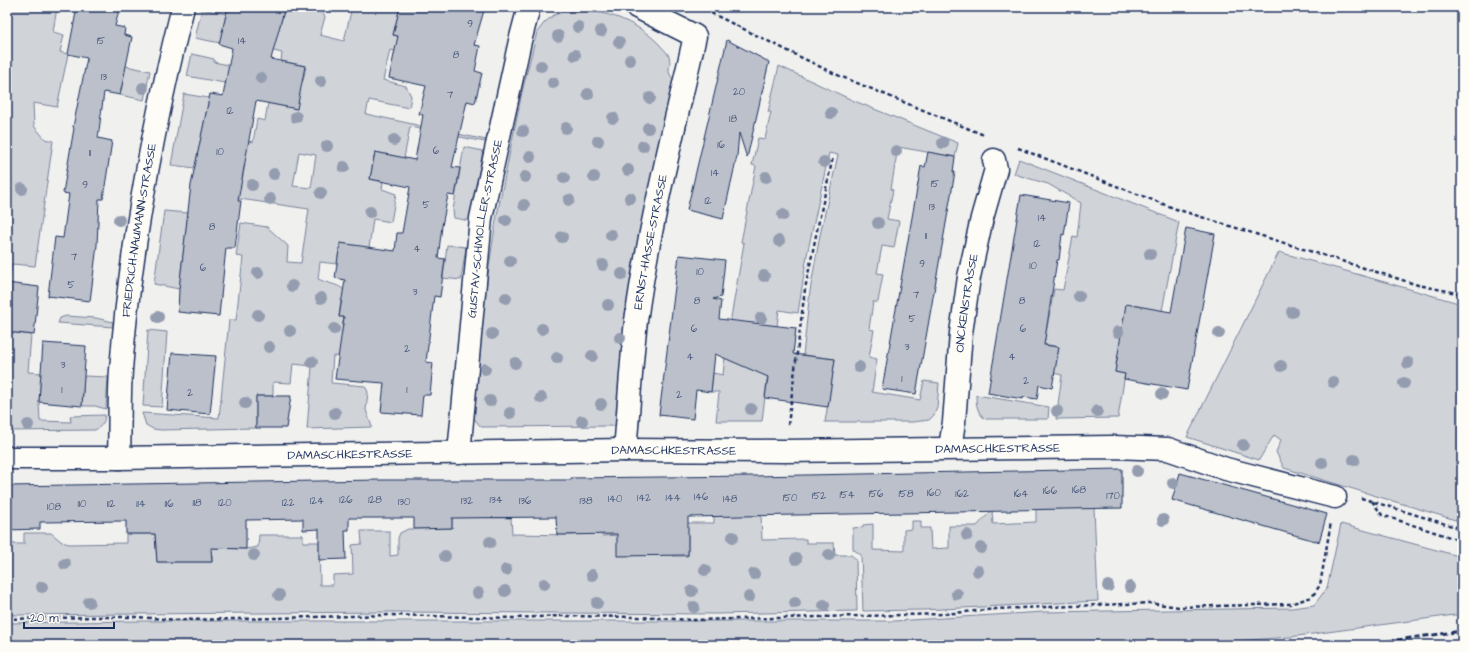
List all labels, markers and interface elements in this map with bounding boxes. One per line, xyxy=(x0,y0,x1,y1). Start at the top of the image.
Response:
house number: 9 xyxy=(467,17,473,31)
house number: 15 xyxy=(97,34,105,48)
house number: 14 xyxy=(238,34,246,48)
house number: 8 xyxy=(453,48,460,62)
house number: 13 xyxy=(101,70,107,84)
house number: 20 xyxy=(733,85,745,99)
house number: 7 xyxy=(447,88,453,102)
house number: 12 xyxy=(226,104,234,118)
house number: 18 xyxy=(729,112,737,126)
street label: GUSTAV-SCHMOLLER-STRASSE xyxy=(464,138,507,319)
house number: 16 xyxy=(717,138,725,152)
street label: FRIEDRICH-NAUMANN-STRASSE xyxy=(118,142,161,318)
house number: 6 xyxy=(433,144,440,158)
house number: 10 xyxy=(216,145,224,159)
house number: 11 xyxy=(89,146,92,160)
house number: 14 xyxy=(711,166,719,180)
street label: ERNST-HASSE-STRASSE xyxy=(630,173,672,311)
house number: 15 xyxy=(931,177,939,191)
house number: 9 xyxy=(82,178,88,192)
house number: 12 xyxy=(704,194,712,208)
house number: 5 xyxy=(422,198,430,212)
house number: 13 xyxy=(929,200,935,214)
house number: 14 xyxy=(1038,211,1046,225)
house number: 8 xyxy=(209,220,216,234)
house number: 11 xyxy=(925,229,928,243)
house number: 12 xyxy=(1033,237,1041,251)
house number: 4 xyxy=(414,242,421,256)
house number: 7 xyxy=(71,250,77,264)
street label: ONCKENSTRASSE xyxy=(951,252,983,353)
house number: 9 xyxy=(919,257,925,271)
house number: 10 xyxy=(1029,259,1037,273)
house number: 6 xyxy=(200,261,207,275)
house number: 10 xyxy=(696,265,704,279)
house number: 5 xyxy=(67,278,75,292)
house number: 3 xyxy=(412,285,418,299)
house number: 7 xyxy=(913,288,919,302)
house number: 8 xyxy=(694,294,701,308)
house number: 8 xyxy=(1019,294,1026,308)
house number: 5 xyxy=(908,312,916,326)
house number: 6 xyxy=(691,322,698,336)
house number: 6 xyxy=(1020,322,1027,336)
house number: 3 xyxy=(904,340,910,354)
house number: 2 xyxy=(404,342,410,356)
house number: 4 xyxy=(687,350,694,364)
house number: 4 xyxy=(1009,350,1016,364)
house number: 3 xyxy=(60,358,66,372)
house number: 1 xyxy=(901,372,903,386)
house number: 2 xyxy=(1023,374,1029,388)
house number: 1 xyxy=(61,383,63,397)
house number: 1 xyxy=(406,383,408,397)
house number: 2 xyxy=(187,386,193,400)
house number: 2 xyxy=(676,388,682,402)
street label: DAMASCHKESTRASSE xyxy=(935,440,1060,458)
street label: DAMASCHKESTRASSE xyxy=(611,442,736,460)
street label: DAMASCHKESTRASSE xyxy=(287,445,413,464)
house number: 168 xyxy=(1072,483,1087,497)
house number: 166 xyxy=(1043,484,1058,498)
house number: 160 xyxy=(927,486,941,500)
house number: 156 xyxy=(869,487,884,501)
house number: 158 xyxy=(899,487,914,501)
house number: 162 xyxy=(955,487,969,501)
house number: 164 xyxy=(1014,487,1028,501)
house number: 154 xyxy=(839,488,855,502)
house number: 152 xyxy=(812,489,826,503)
house number: 170 xyxy=(1106,489,1120,503)
house number: 146 xyxy=(694,490,709,504)
house number: 142 xyxy=(637,491,651,505)
house number: 144 xyxy=(666,491,681,505)
house number: 150 xyxy=(783,491,797,505)
house number: 140 xyxy=(608,492,622,506)
house number: 148 xyxy=(723,492,738,506)
house number: 126 xyxy=(339,493,353,507)
house number: 128 xyxy=(368,493,382,507)
house number: 134 xyxy=(489,493,503,507)
house number: 124 xyxy=(310,494,324,508)
house number: 132 xyxy=(461,494,473,508)
house number: 136 xyxy=(519,494,532,508)
house number: 138 xyxy=(580,494,593,508)
house number: 130 xyxy=(398,495,410,509)
house number: 118 xyxy=(192,496,202,510)
house number: 120 xyxy=(218,496,232,510)
house number: 122 xyxy=(282,496,295,510)
house number: 110 xyxy=(78,497,86,511)
house number: 112 xyxy=(107,497,115,511)
house number: 114 xyxy=(136,497,146,511)
house number: 116 xyxy=(165,497,174,511)
house number: 108 xyxy=(47,500,62,514)
scale bar xyxy=(24,604,114,630)
text: 20 m xyxy=(30,610,59,627)

